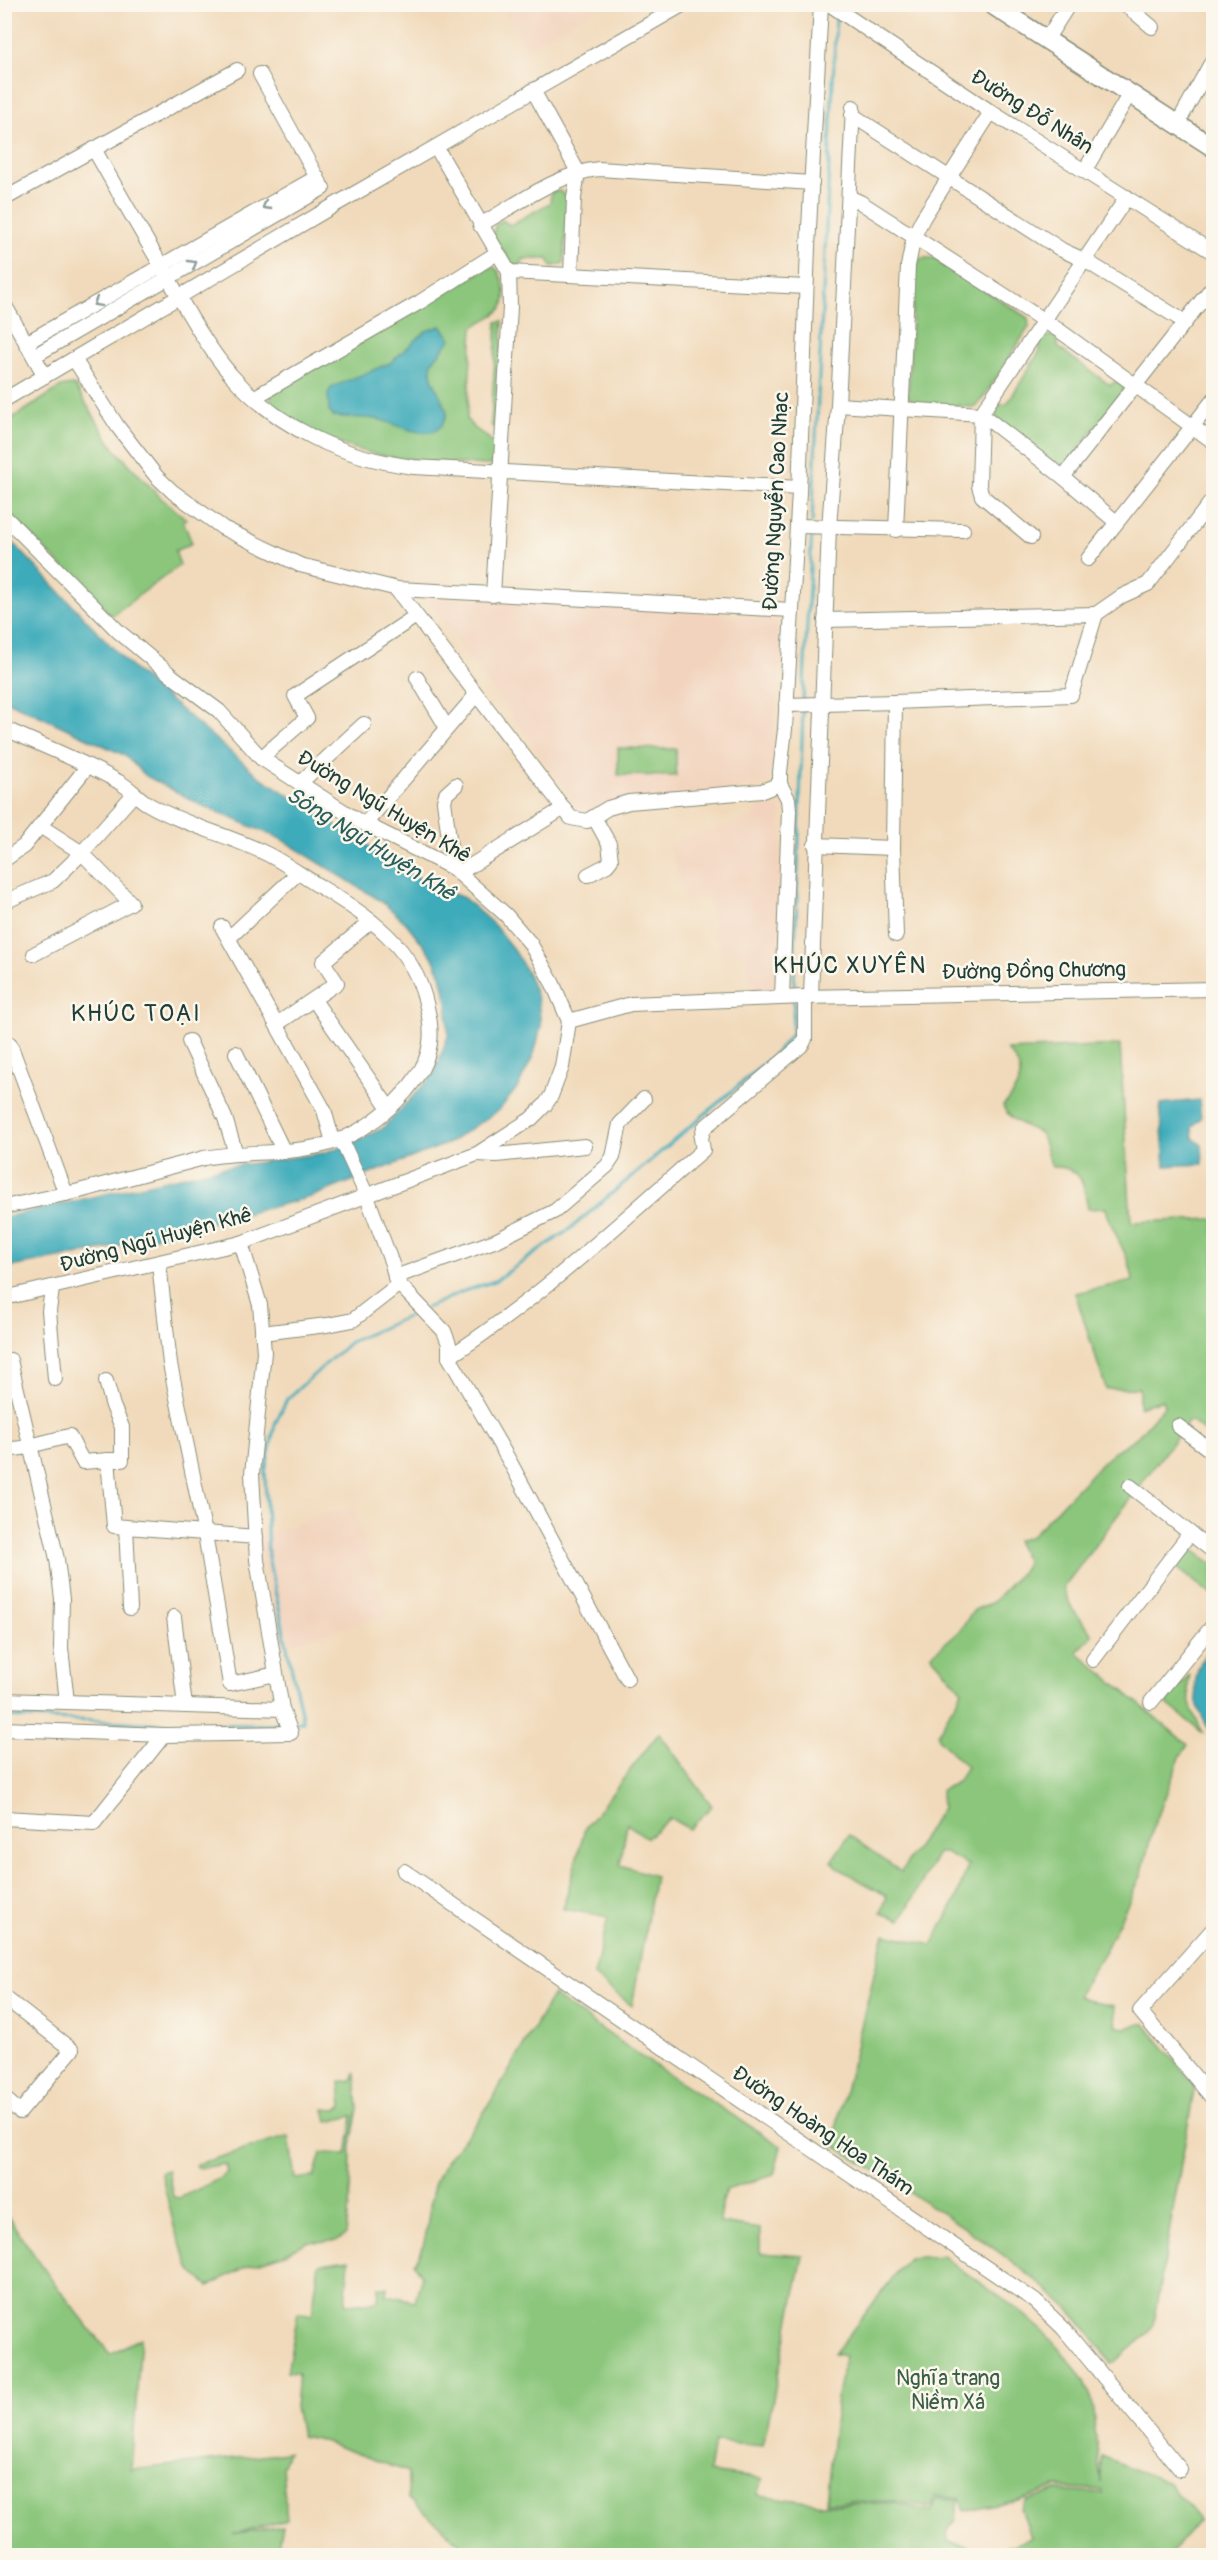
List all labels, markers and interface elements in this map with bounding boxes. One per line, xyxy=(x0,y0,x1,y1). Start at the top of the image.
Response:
street label: Đường Đỗ Nhân xyxy=(966,64,1098,160)
one-way arrow xyxy=(262,198,272,210)
one-way arrow xyxy=(187,259,198,271)
one-way arrow xyxy=(93,295,103,307)
street label: Đường Nguyễn Cao Nhạc xyxy=(757,391,795,611)
street label: Đường Ngũ Huyện Khê xyxy=(292,744,476,870)
water label: Sông Ngũ Huyện Khê xyxy=(281,781,462,908)
district label: KHÚC XUYÊN xyxy=(773,951,927,980)
street label: Đường Đồng Chương xyxy=(942,955,1126,986)
district label: KHÚC TOẠI xyxy=(71,999,201,1028)
street label: Đường Ngũ Huyện Khê xyxy=(57,1201,255,1279)
street label: Đường Hoàng Hoa Thám xyxy=(727,2060,919,2202)
park label: Nghĩa trang Niềm Xá xyxy=(896,2365,1000,2416)

